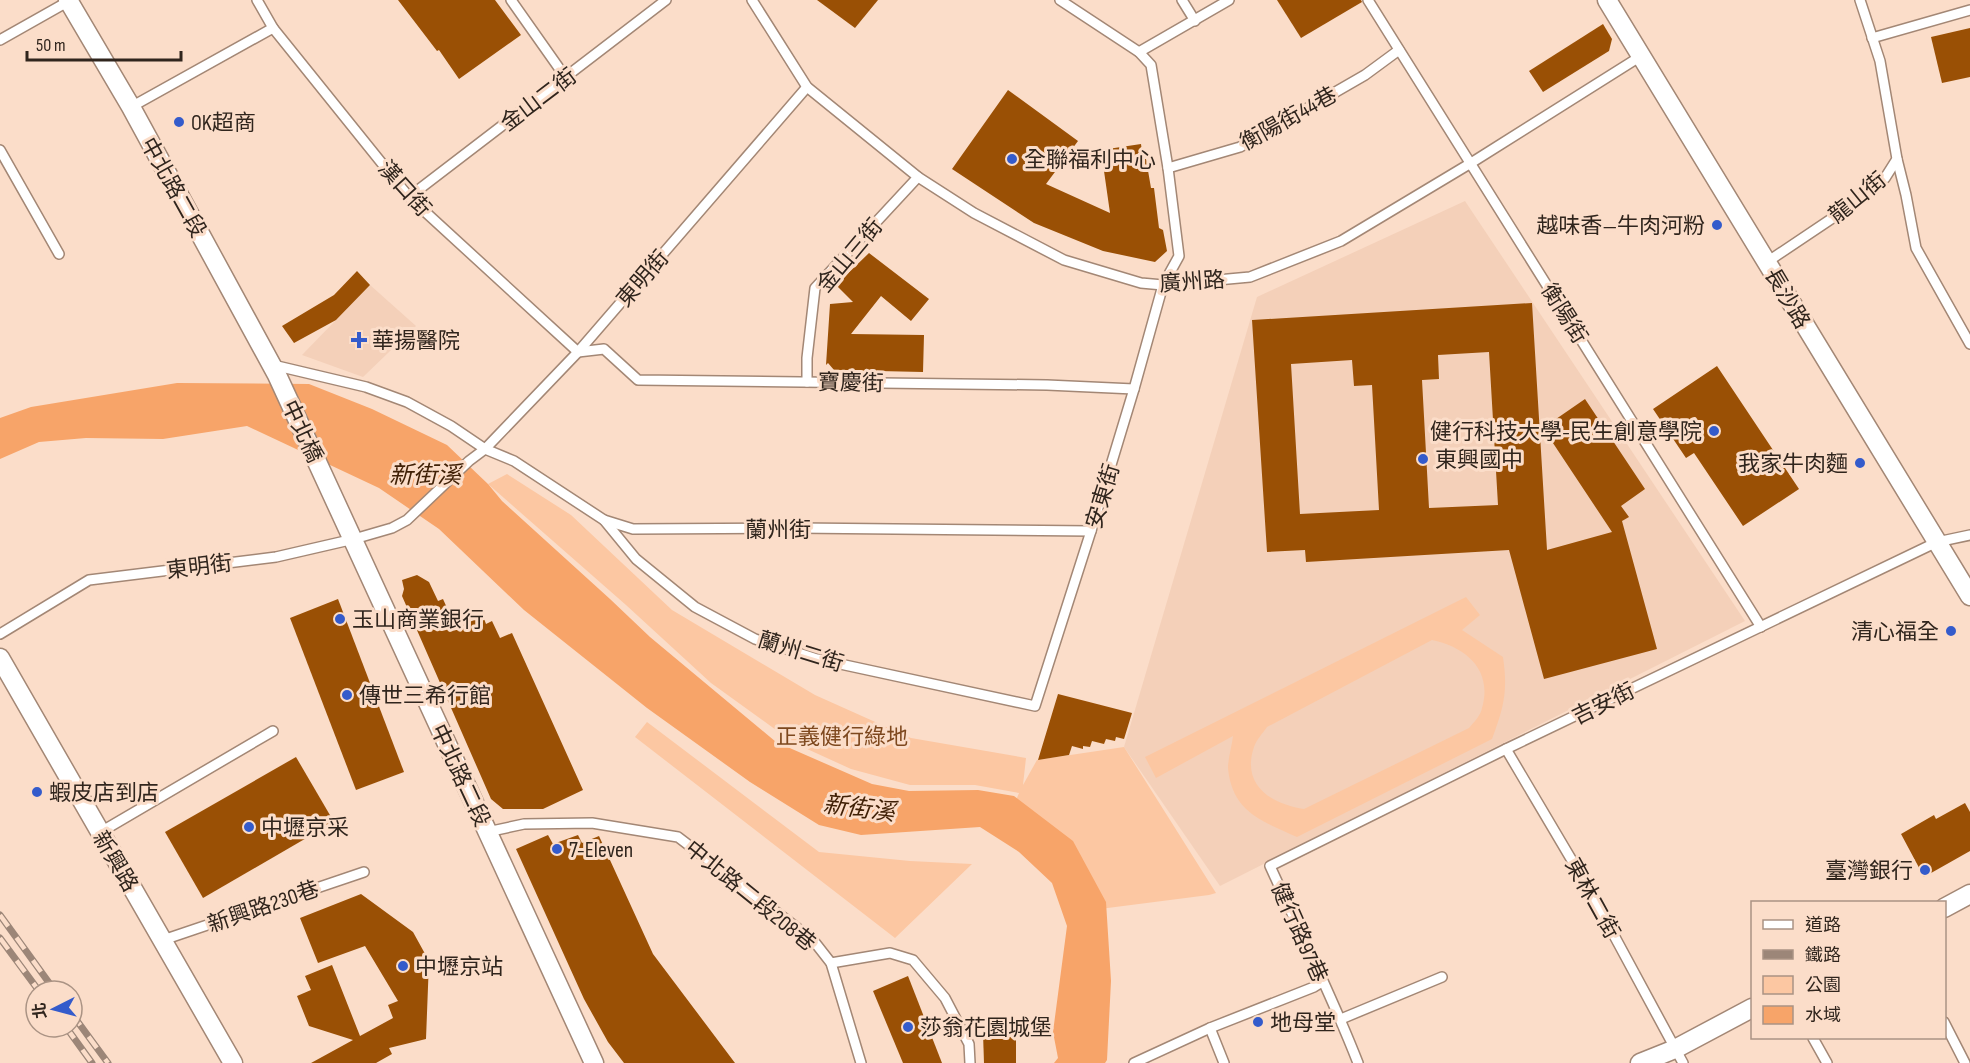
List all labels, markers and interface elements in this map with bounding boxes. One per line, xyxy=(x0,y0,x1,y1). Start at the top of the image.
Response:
scale bar xyxy=(27,24,182,62)
text: 50 m xyxy=(36,35,66,56)
street label: 金山二街 xyxy=(496,63,582,137)
street label: 衡陽街44巷 xyxy=(1236,82,1342,157)
place label: OK超商 xyxy=(191,110,256,137)
marker: OK超商 xyxy=(172,115,186,129)
street label: 中北路二段 xyxy=(134,133,211,242)
place label: 全聯福利中心 xyxy=(1024,147,1156,174)
marker: 全聯福利中心 xyxy=(1005,152,1019,166)
street label: 漢口街 xyxy=(372,155,436,223)
street label: 龍山街 xyxy=(1824,167,1892,229)
place label: 越味香—牛肉河粉 xyxy=(1536,213,1705,240)
street label: 金山三街 xyxy=(812,214,889,298)
marker: 越味香—牛肉河粉 xyxy=(1710,218,1724,232)
street label: 東明街 xyxy=(611,245,675,313)
street label: 長沙路 xyxy=(1758,264,1815,334)
street label: 廣州路 xyxy=(1158,267,1226,298)
street label: 衡陽街 xyxy=(1535,279,1593,349)
place label: 華揚醫院 xyxy=(372,328,460,355)
marker: 華揚醫院 xyxy=(350,331,368,349)
street label: 寶慶街 xyxy=(818,369,884,398)
street label: 中北橋 xyxy=(275,396,328,467)
place label: 健行科技大學-民生創意學院 xyxy=(1430,419,1702,446)
marker: 健行科技大學-民生創意學院 xyxy=(1707,424,1721,438)
place label: 東興國中 xyxy=(1435,447,1523,474)
place label: 我家牛肉麵 xyxy=(1738,451,1848,478)
marker: 東興國中 xyxy=(1416,452,1430,466)
marker: 我家牛肉麵 xyxy=(1853,456,1867,470)
water label: 新街溪 xyxy=(389,461,464,490)
street label: 安東街 xyxy=(1081,461,1126,532)
street label: 蘭州街 xyxy=(745,517,811,544)
street label: 東明街 xyxy=(165,550,234,585)
place label: 玉山商業銀行 xyxy=(352,607,484,634)
marker: 玉山商業銀行 xyxy=(333,612,347,626)
place label: 清心福全 xyxy=(1851,619,1939,646)
marker: 清心福全 xyxy=(1944,624,1958,638)
street label: 蘭州二街 xyxy=(755,627,847,678)
street label: 吉安街 xyxy=(1568,678,1639,731)
place label: 傳世三希行館 xyxy=(359,683,491,710)
marker: 傳世三希行館 xyxy=(340,688,354,702)
street label: 中北路二段 xyxy=(424,720,495,831)
park label: 正義健行綠地 xyxy=(776,724,908,751)
place label: 蝦皮店到店 xyxy=(49,780,159,807)
marker: 蝦皮店到店 xyxy=(30,785,44,799)
water label: 新街溪 xyxy=(821,790,899,828)
place label: 中壢京采 xyxy=(261,815,349,842)
marker: 中壢京采 xyxy=(242,820,256,834)
street label: 新興路 xyxy=(86,827,143,897)
street label: 中北路二段208巷 xyxy=(679,835,821,957)
place label: 7-Eleven xyxy=(569,837,633,864)
marker: 7-Eleven xyxy=(550,842,564,856)
street label: 東林二街 xyxy=(1559,854,1625,944)
place label: 臺灣銀行 xyxy=(1825,858,1913,885)
marker: 臺灣銀行 xyxy=(1918,863,1932,877)
street label: 新興路230巷 xyxy=(204,876,323,939)
street label: 健行路97巷 xyxy=(1265,878,1333,987)
legend xyxy=(1751,901,1946,1039)
text: 道路 xyxy=(1805,915,1841,936)
text: 鐵路 xyxy=(1805,945,1841,966)
place label: 中壢京站 xyxy=(415,954,503,981)
marker: 中壢京站 xyxy=(396,959,410,973)
text: 公園 xyxy=(1805,975,1841,996)
north arrow xyxy=(24,979,84,1039)
text: 北 xyxy=(30,1001,51,1019)
text: 水域 xyxy=(1805,1005,1841,1026)
place label: 地母堂 xyxy=(1270,1010,1336,1037)
place label: 莎翁花園城堡 xyxy=(920,1015,1052,1042)
marker: 地母堂 xyxy=(1251,1015,1265,1029)
marker: 莎翁花園城堡 xyxy=(901,1020,915,1034)

